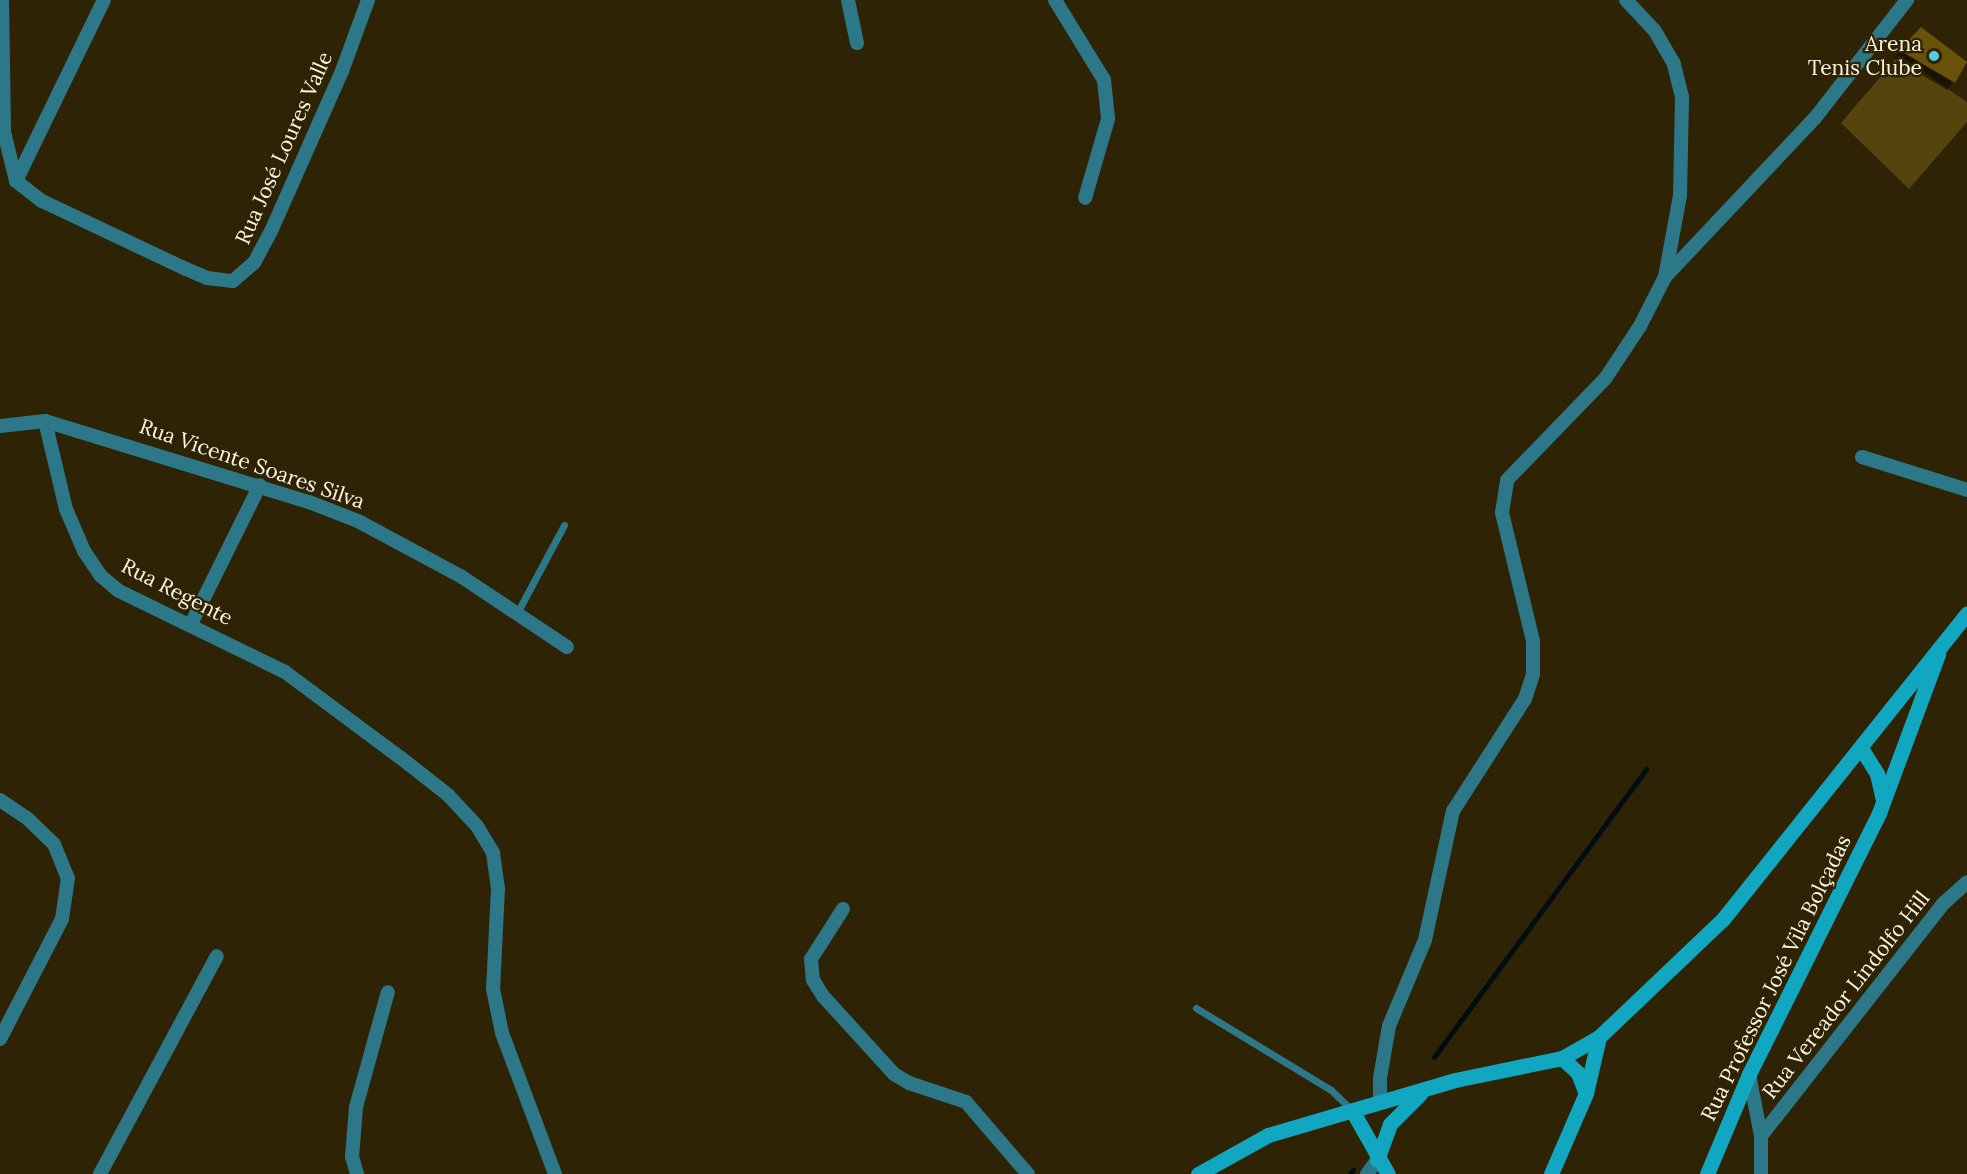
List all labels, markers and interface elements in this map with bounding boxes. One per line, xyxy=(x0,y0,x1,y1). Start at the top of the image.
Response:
place label: Arena Tenis Clube xyxy=(1808,31,1922,81)
street label: Rua José Loures Valle xyxy=(230,48,338,248)
marker: Arena Tenis Clube xyxy=(1927,49,1941,63)
street label: Rua Vicente Soares Silva xyxy=(136,414,368,514)
street label: Rua Regente xyxy=(117,553,237,631)
street label: Rua Professor José Vila Bolçadas xyxy=(1696,831,1856,1125)
street label: Rua Vereador Lindolfo Hill xyxy=(1757,886,1935,1104)

